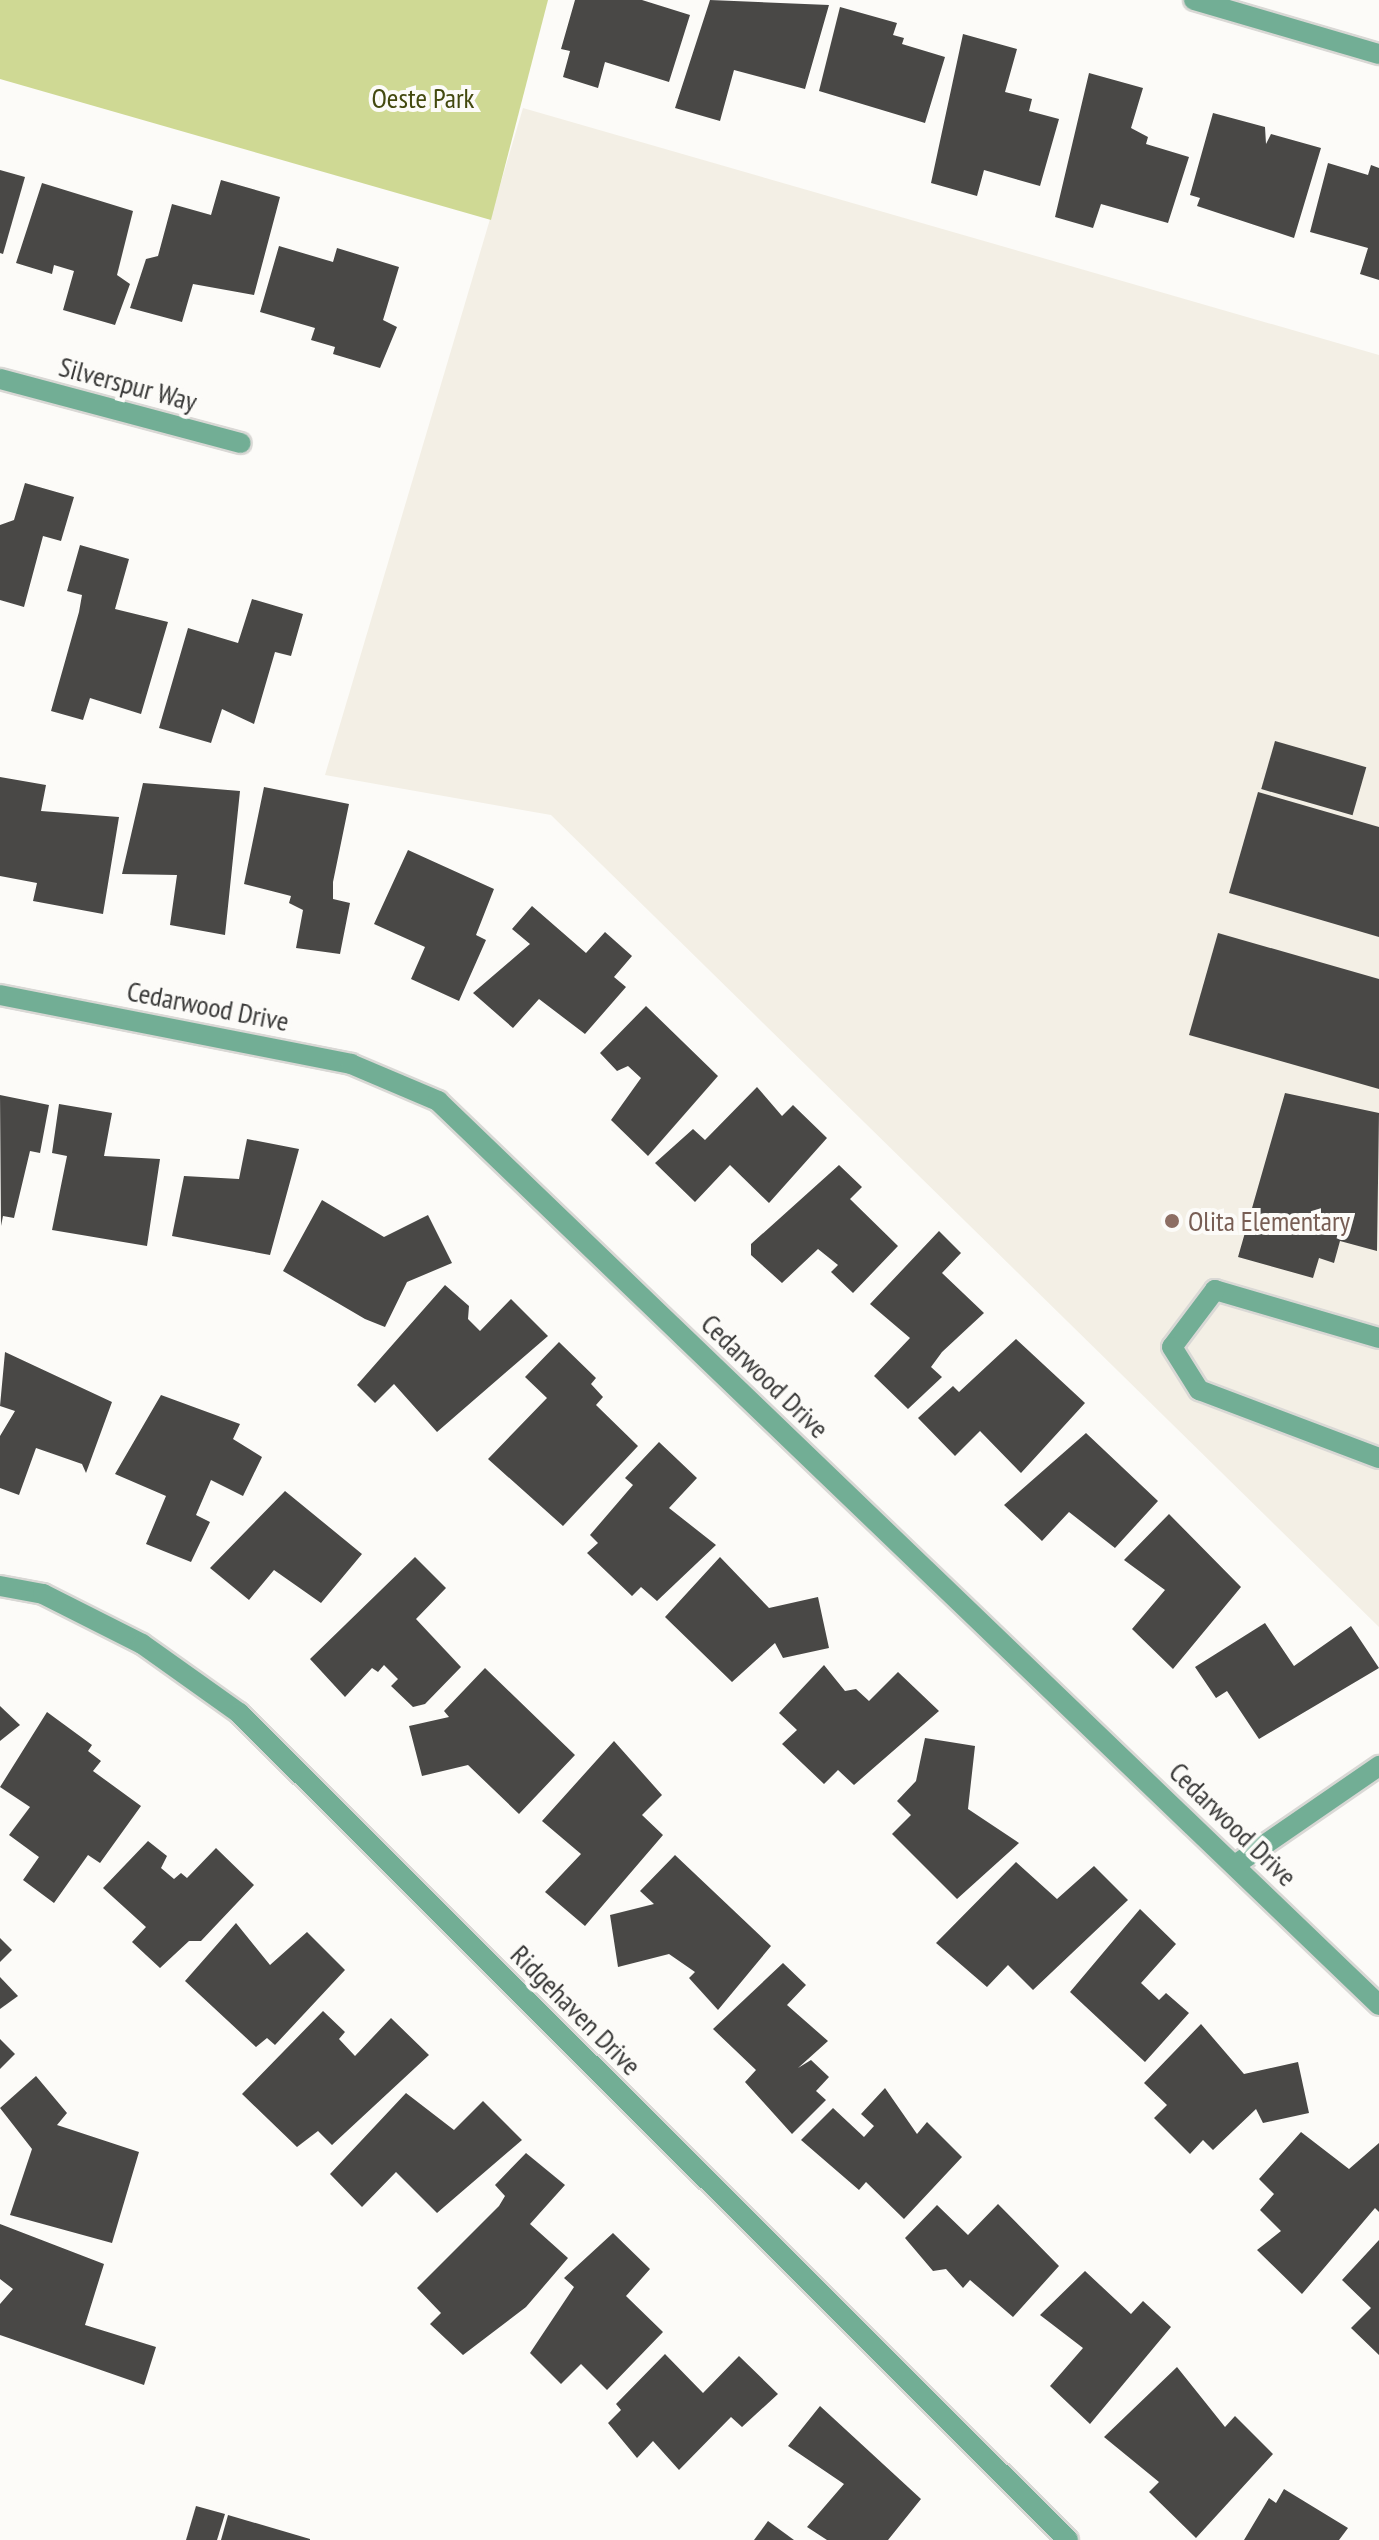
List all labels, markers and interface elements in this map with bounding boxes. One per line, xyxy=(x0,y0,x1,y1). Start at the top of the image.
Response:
park label: Oeste Park xyxy=(372,81,474,115)
street label: Silverspur Way xyxy=(55,349,201,419)
street label: Cedarwood Drive xyxy=(124,974,292,1038)
place label: Olita Elementary xyxy=(1188,1204,1350,1238)
marker: Olita Elementary xyxy=(1163,1212,1181,1230)
street label: Cedarwood Drive xyxy=(694,1307,836,1445)
street label: Cedarwood Drive xyxy=(1162,1755,1304,1893)
street label: Ridgehaven Drive xyxy=(504,1938,648,2082)

